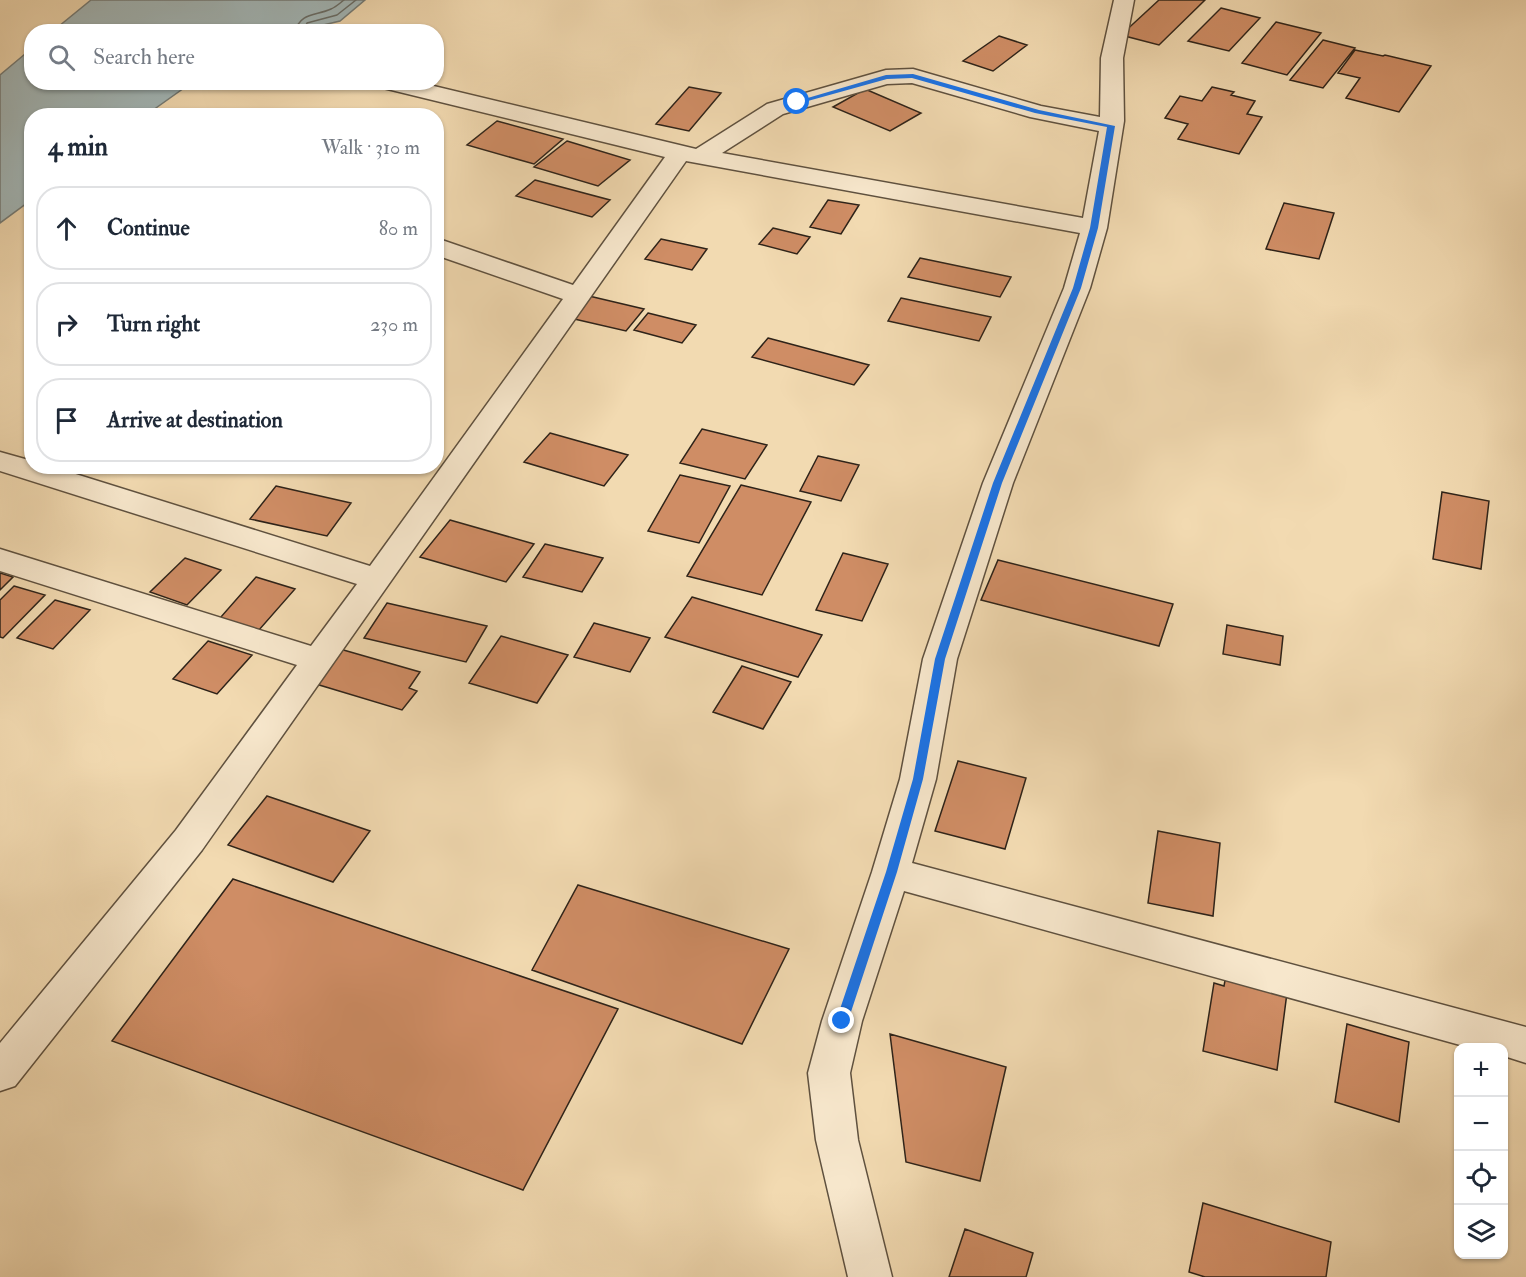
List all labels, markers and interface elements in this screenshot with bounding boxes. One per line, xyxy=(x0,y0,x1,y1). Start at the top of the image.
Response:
search box xyxy=(24,24,444,90)
icon: search xyxy=(45,41,78,74)
text: Search here xyxy=(93,43,195,71)
route start xyxy=(783,88,809,114)
text: 4 min xyxy=(48,131,108,163)
text: Walk · 310 m xyxy=(321,135,420,160)
icon: ahead xyxy=(50,212,83,245)
text: Continue xyxy=(107,214,190,242)
text: 80 m xyxy=(379,216,418,241)
icon: right xyxy=(50,308,83,341)
text: Turn right xyxy=(107,310,200,338)
text: 230 m xyxy=(370,312,418,337)
icon: arrive xyxy=(50,404,83,437)
text: Arrive at destination xyxy=(107,406,283,434)
route end xyxy=(828,1007,854,1033)
map controls xyxy=(1454,1043,1508,1259)
button: + xyxy=(1454,1043,1508,1097)
button: − xyxy=(1454,1097,1508,1151)
button: locate xyxy=(1454,1151,1508,1205)
button: layers xyxy=(1454,1205,1508,1259)

